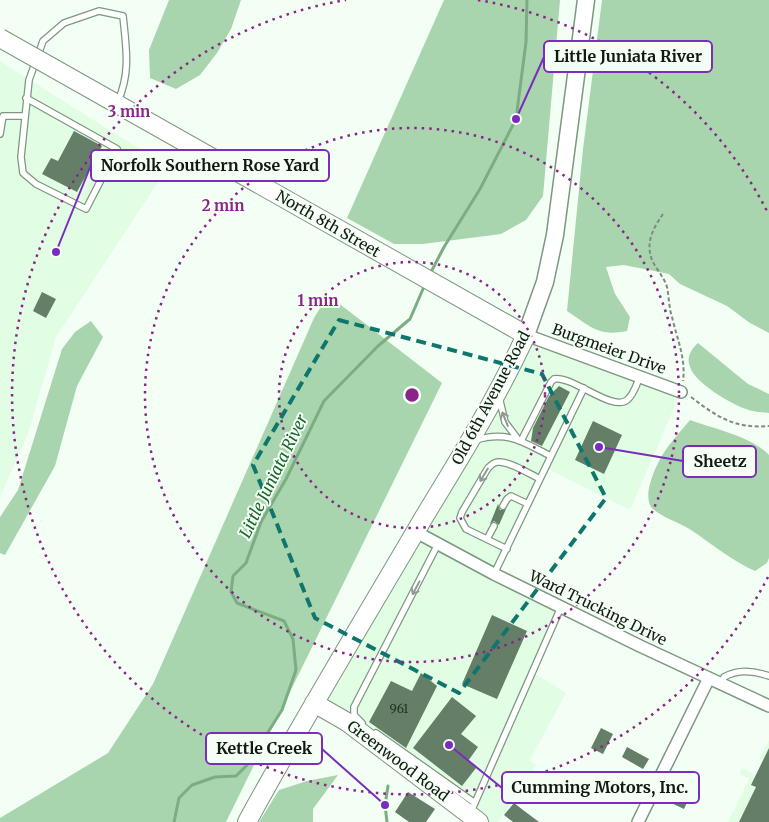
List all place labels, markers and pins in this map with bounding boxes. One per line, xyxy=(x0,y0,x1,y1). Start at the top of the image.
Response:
callout: Little Juniata River xyxy=(544,41,712,72)
callout: Norfolk Southern Rose Yard xyxy=(91,150,329,181)
centre of rings xyxy=(403,386,421,404)
callout: Sheetz xyxy=(683,446,756,477)
callout: Kettle Creek xyxy=(206,733,322,764)
callout: Cumming Motors, Inc. xyxy=(502,772,699,803)

